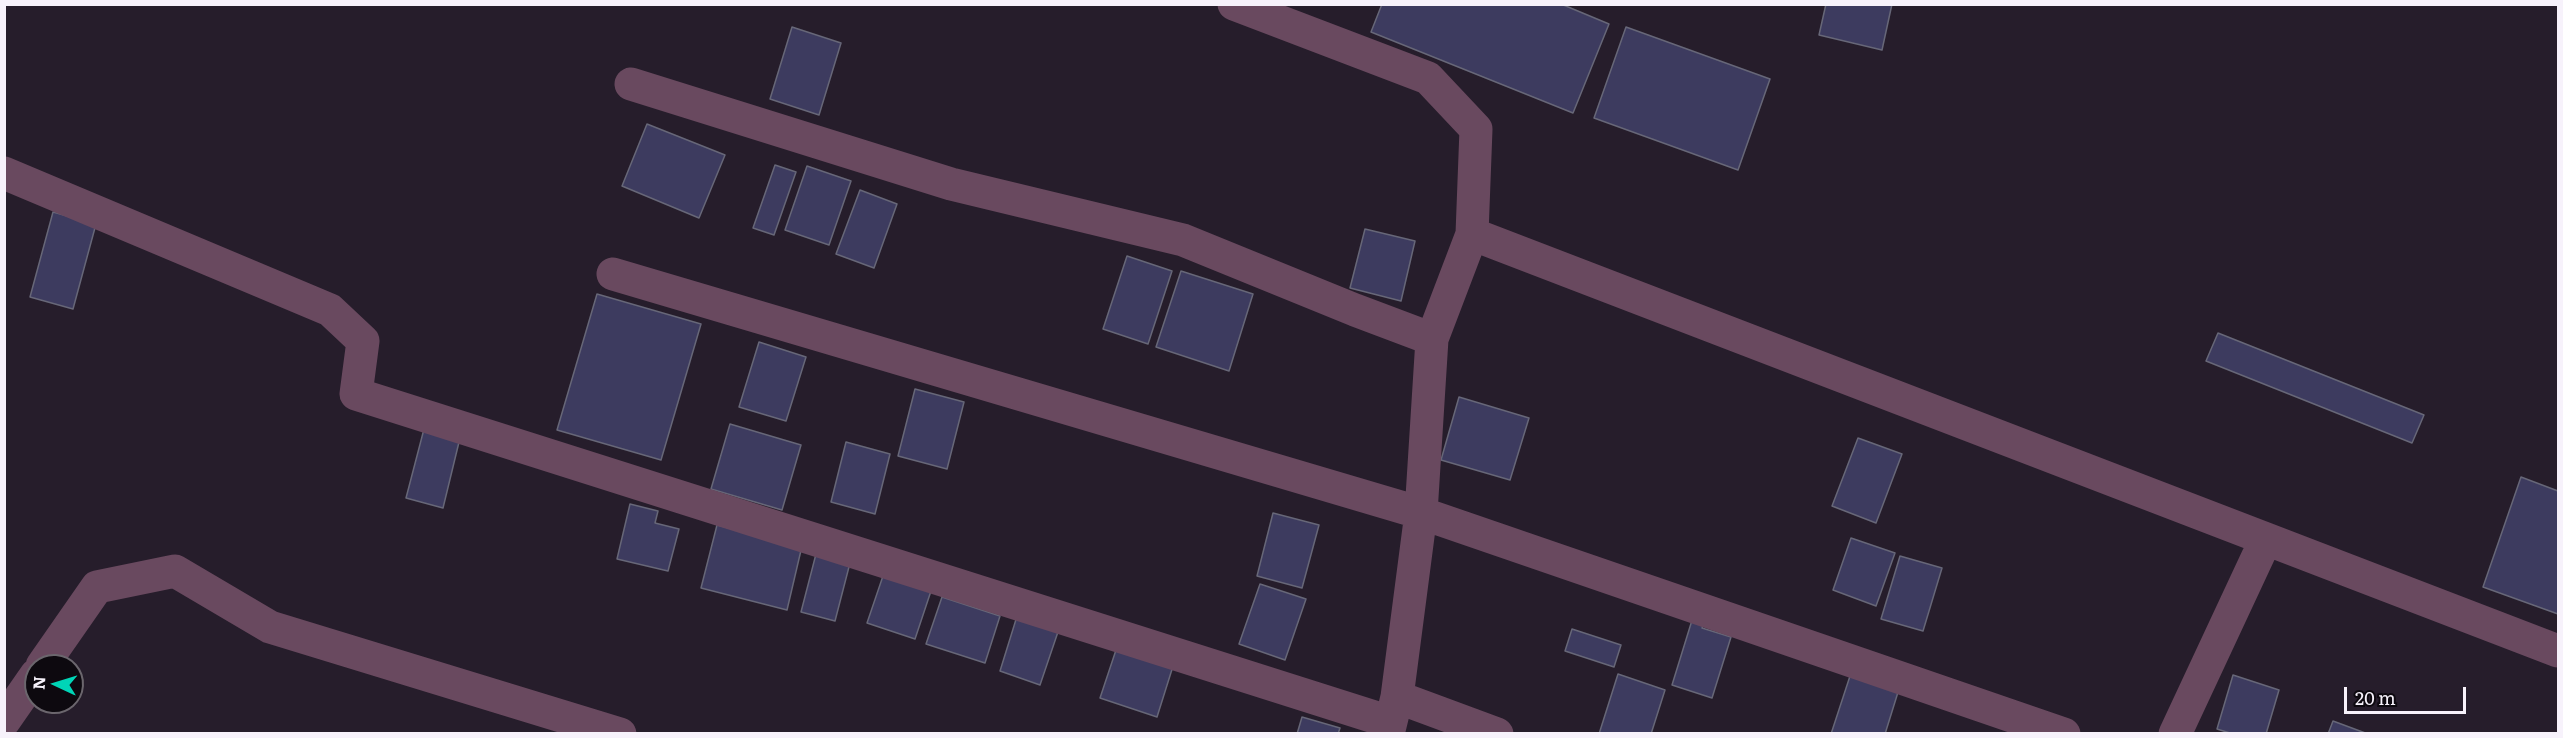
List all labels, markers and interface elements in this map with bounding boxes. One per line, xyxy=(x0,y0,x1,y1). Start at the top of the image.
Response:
north arrow xyxy=(24,654,84,714)
text: N xyxy=(26,675,50,690)
scale bar xyxy=(2347,675,2468,713)
text: 20 m xyxy=(2355,684,2396,711)

